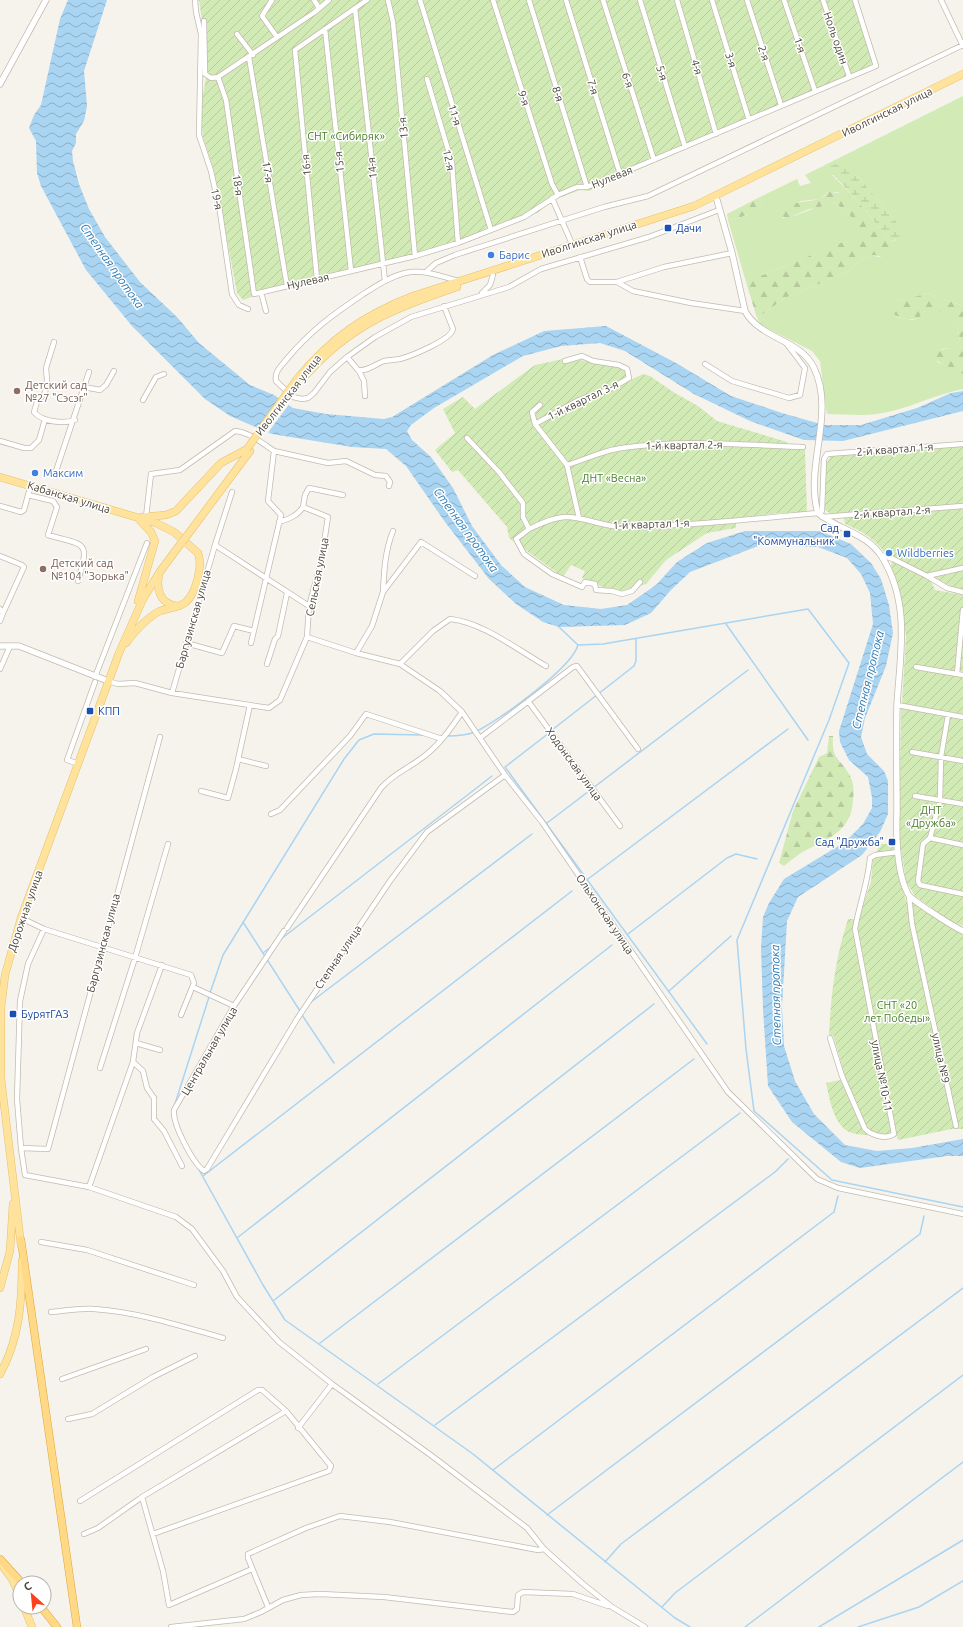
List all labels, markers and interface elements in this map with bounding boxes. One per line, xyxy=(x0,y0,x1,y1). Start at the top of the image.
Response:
street label: Ноль один xyxy=(821,10,851,66)
street label: 1-я xyxy=(792,36,808,54)
street label: 2-я xyxy=(756,44,772,62)
street label: 3-я xyxy=(723,51,739,69)
street label: 4-я xyxy=(689,58,705,76)
street label: 5-я xyxy=(654,64,670,82)
street label: 6-я xyxy=(620,71,636,89)
street label: 7-я xyxy=(585,78,601,96)
street label: 8-я xyxy=(550,85,566,103)
street label: Иволгинская улица xyxy=(840,85,934,139)
street label: 9-я xyxy=(516,89,532,107)
street label: 11-я xyxy=(446,103,464,127)
street label: 13-я xyxy=(396,117,410,139)
park label: СНТ «Сибиряк» xyxy=(307,130,385,142)
street label: 12-я xyxy=(441,148,457,172)
street label: 15-я xyxy=(332,151,346,173)
street label: 16-я xyxy=(299,154,313,176)
street label: 14-я xyxy=(365,157,379,179)
street label: 17-я xyxy=(260,160,276,184)
street label: Нулевая xyxy=(590,163,634,191)
street label: 18-я xyxy=(231,174,245,196)
street label: 19-я xyxy=(209,187,225,211)
street label: Иволгинская улица xyxy=(540,218,638,260)
water label: Степная протока xyxy=(78,221,147,311)
place label: Дачи xyxy=(676,222,702,234)
marker: Дачи xyxy=(663,223,673,233)
place label: Барис xyxy=(499,249,530,261)
marker: Барис xyxy=(486,250,496,260)
street label: Нулевая xyxy=(286,270,330,292)
street label: Иволгинская улица xyxy=(253,352,323,438)
street label: 1-й квартал 3-я xyxy=(546,378,620,422)
place label: Детский сад №27 "Сэсэг" xyxy=(25,379,88,404)
marker: Детский сад №27 "Сэсэг" xyxy=(12,386,22,396)
street label: 1-й квартал 2-я xyxy=(645,438,723,452)
street label: 2-й квартал 1-я xyxy=(856,440,934,458)
place label: Максим xyxy=(43,467,83,479)
marker: Максим xyxy=(30,468,40,478)
park label: ДНТ «Весна» xyxy=(582,472,646,484)
street label: Кабанская улица xyxy=(26,479,112,515)
water label: Степная протока xyxy=(431,485,502,575)
street label: 2-й квартал 2-я xyxy=(853,503,931,521)
street label: 1-й квартал 1-я xyxy=(612,517,690,531)
place label: Сад "Коммунальник" xyxy=(753,522,840,547)
marker: Сад "Коммунальник" xyxy=(842,529,852,539)
street label: Сельская улица xyxy=(303,537,331,617)
place label: Wildberries xyxy=(897,547,954,559)
marker: Wildberries xyxy=(884,548,894,558)
place label: Детский сад №104 "Зорька" xyxy=(51,557,129,582)
marker: Детский сад №104 "Зорька" xyxy=(38,564,48,574)
street label: Баргузинская улица xyxy=(173,568,213,670)
water label: Степная протока xyxy=(849,629,886,730)
place label: КПП xyxy=(98,705,120,717)
marker: КПП xyxy=(85,706,95,716)
street label: Ходонская улица xyxy=(543,725,605,803)
park label: ДНТ «Дружба» xyxy=(906,804,956,829)
place label: Сад "Дружба" xyxy=(815,836,884,848)
marker: Сад "Дружба" xyxy=(887,837,897,847)
street label: Дорожная улица xyxy=(5,869,45,953)
street label: Ольхонская улица xyxy=(574,872,636,956)
street label: Баргузинская улица xyxy=(84,892,122,994)
street label: Степная улица xyxy=(312,923,364,991)
water label: Степная протока xyxy=(768,944,783,1046)
park label: СНТ «20 лет Победы» xyxy=(864,999,930,1024)
street label: Центральная улица xyxy=(179,1005,239,1097)
place label: БурятГАЗ xyxy=(21,1008,69,1020)
marker: БурятГАЗ xyxy=(8,1009,18,1019)
street label: улица №9 xyxy=(930,1032,952,1084)
street label: улица №10-11 xyxy=(869,1039,895,1113)
north arrow xyxy=(12,1575,52,1615)
text: С xyxy=(22,1579,33,1593)

